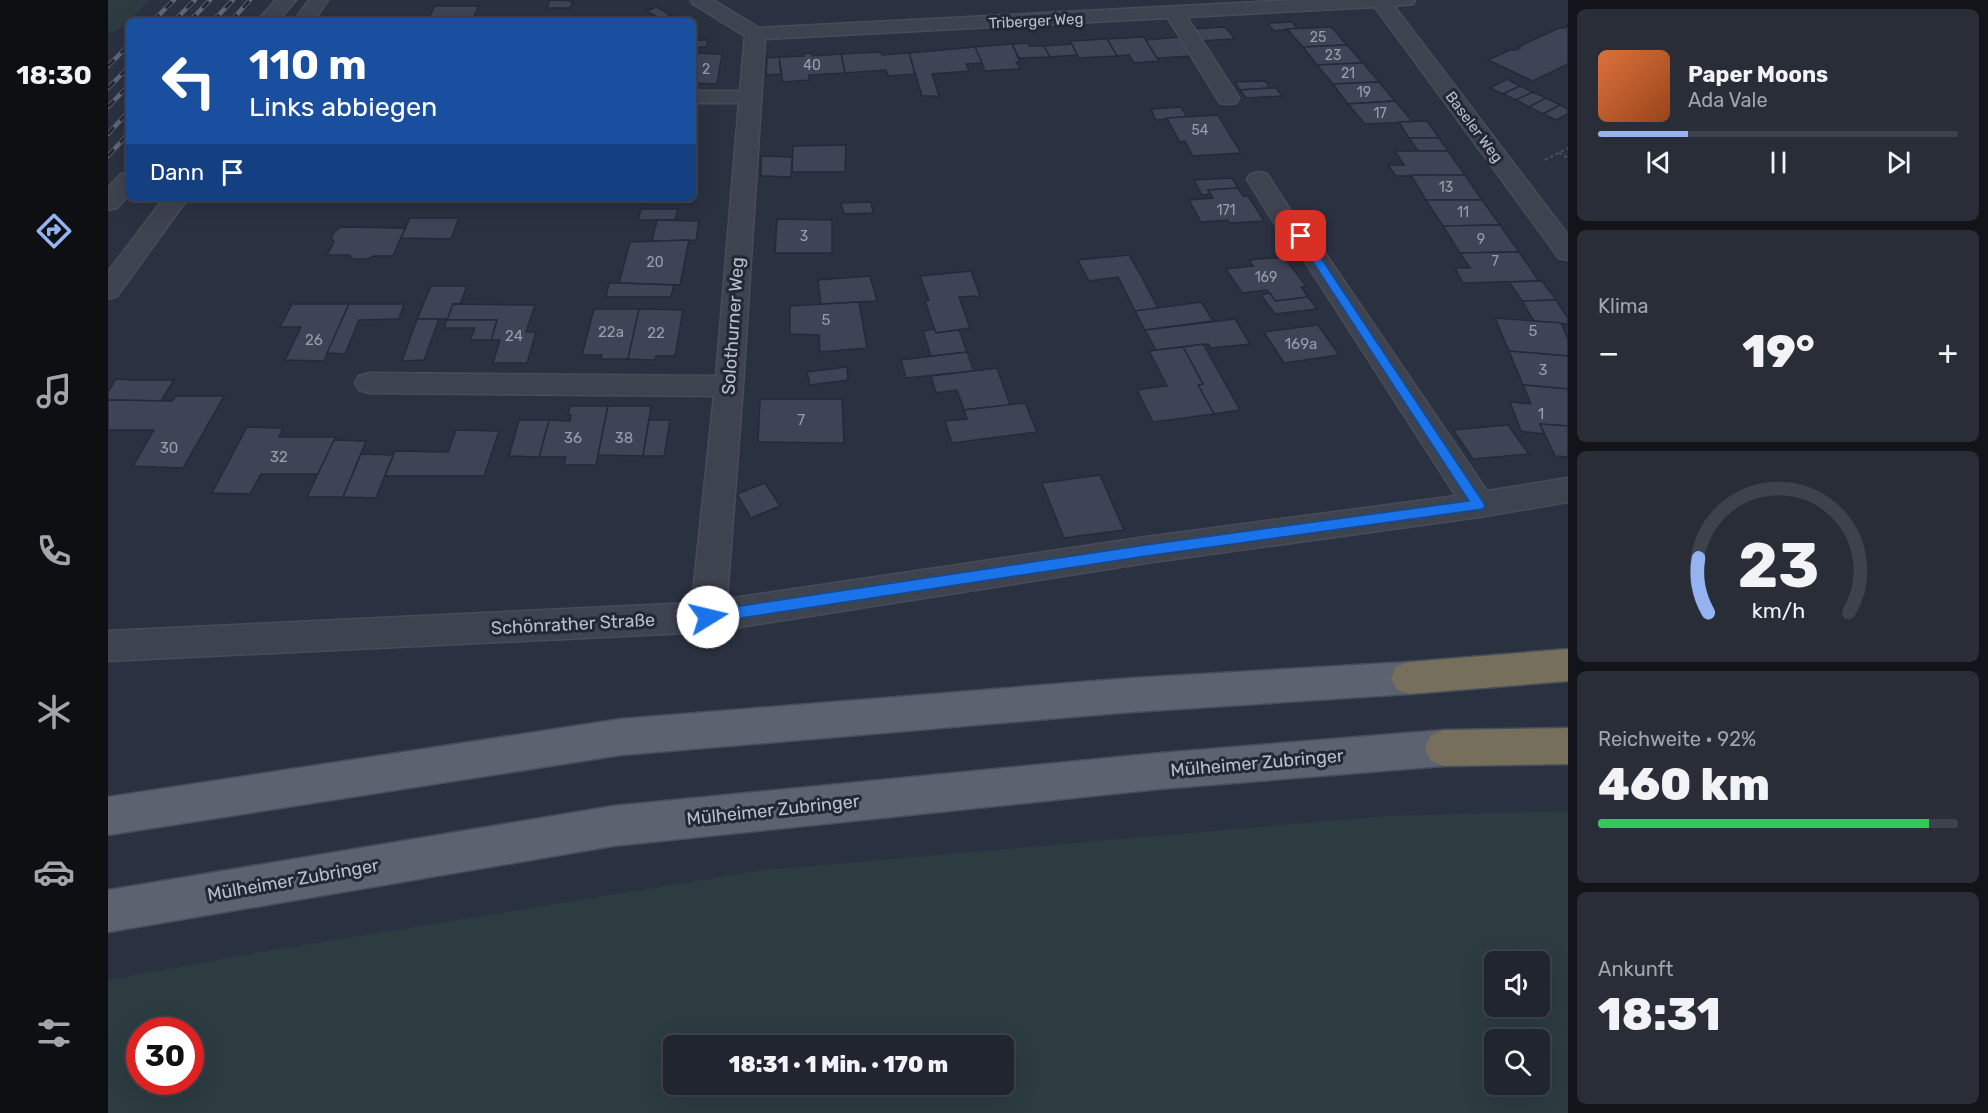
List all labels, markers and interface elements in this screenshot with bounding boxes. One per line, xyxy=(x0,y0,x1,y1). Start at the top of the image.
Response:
street label: Triberger Weg xyxy=(988,10,1084,32)
house number: 25 xyxy=(1310,29,1326,46)
text: 110 m xyxy=(249,40,367,90)
icon: left xyxy=(150,42,228,120)
house number: 23 xyxy=(1325,47,1341,64)
house number: 40 xyxy=(803,57,821,74)
text: 18:30 xyxy=(16,59,92,91)
house number: 2 xyxy=(702,61,710,78)
text: Paper Moons xyxy=(1688,61,1828,88)
house number: 21 xyxy=(1341,65,1355,82)
house number: 19 xyxy=(1357,84,1371,101)
street label: Baseler Weg xyxy=(1441,88,1507,166)
text: Ada Vale xyxy=(1688,88,1768,112)
text: Links abbiegen xyxy=(249,91,437,123)
house number: 17 xyxy=(1373,105,1387,122)
house number: 54 xyxy=(1191,122,1209,139)
icon: previous xyxy=(1642,146,1675,179)
icon: pause xyxy=(1762,146,1795,179)
icon: next xyxy=(1882,146,1915,179)
icon: arrive xyxy=(216,156,249,189)
text: Dann xyxy=(150,159,204,186)
house number: 13 xyxy=(1439,179,1453,196)
house number: 171 xyxy=(1216,202,1236,219)
house number: 11 xyxy=(1457,204,1469,221)
icon: directions xyxy=(33,210,75,252)
pin xyxy=(1275,210,1326,261)
icon: arrive xyxy=(1284,219,1317,252)
house number: 3 xyxy=(800,228,808,245)
house number: 9 xyxy=(1477,231,1485,248)
house number: 7 xyxy=(1491,253,1499,270)
house number: 20 xyxy=(646,254,664,271)
street label: Solothurner Weg xyxy=(717,256,749,396)
house number: 169 xyxy=(1255,269,1277,286)
text: Klima xyxy=(1598,294,1649,318)
house number: 5 xyxy=(822,311,831,329)
house number: 5 xyxy=(1529,322,1538,340)
house number: 22a xyxy=(598,323,624,341)
house number: 22 xyxy=(647,324,665,342)
text: 19° xyxy=(1742,325,1815,378)
house number: 24 xyxy=(505,327,523,345)
house number: 26 xyxy=(305,331,323,349)
text: − xyxy=(1598,333,1619,372)
text: + xyxy=(1937,333,1958,372)
house number: 169a xyxy=(1285,335,1317,353)
house number: 3 xyxy=(1538,361,1548,379)
icon: music xyxy=(33,370,75,412)
house number: 1 xyxy=(1538,405,1544,423)
house number: 7 xyxy=(797,411,805,429)
house number: 36 xyxy=(564,429,582,447)
house number: 38 xyxy=(615,429,633,447)
house number: 30 xyxy=(160,439,178,457)
house number: 32 xyxy=(270,448,288,466)
icon: phone xyxy=(33,530,75,572)
text: 23 xyxy=(1737,530,1819,604)
position arrow xyxy=(676,585,740,649)
text: km/h xyxy=(1751,599,1805,624)
street label: Schönrather Straße xyxy=(490,609,656,639)
icon: climate xyxy=(33,691,75,733)
text: Reichweite · 92% xyxy=(1598,727,1756,751)
street label: Mülheimer Zubringer xyxy=(1170,744,1345,782)
text: 460 km xyxy=(1598,758,1770,811)
street label: Mülheimer Zubringer xyxy=(685,790,861,830)
icon: car xyxy=(33,851,75,893)
street label: Mülheimer Zubringer xyxy=(206,854,381,906)
map controls xyxy=(1484,951,1550,1095)
button: sound xyxy=(1484,951,1550,1017)
text: Ankunft xyxy=(1598,957,1673,981)
text: 18:31 xyxy=(1598,988,1721,1041)
icon: filters xyxy=(33,1012,75,1054)
speed limit sign: 30 xyxy=(126,1017,204,1095)
button: search xyxy=(1484,1029,1550,1095)
text: 18:31 · 1 Min. · 170 m xyxy=(729,1051,948,1078)

